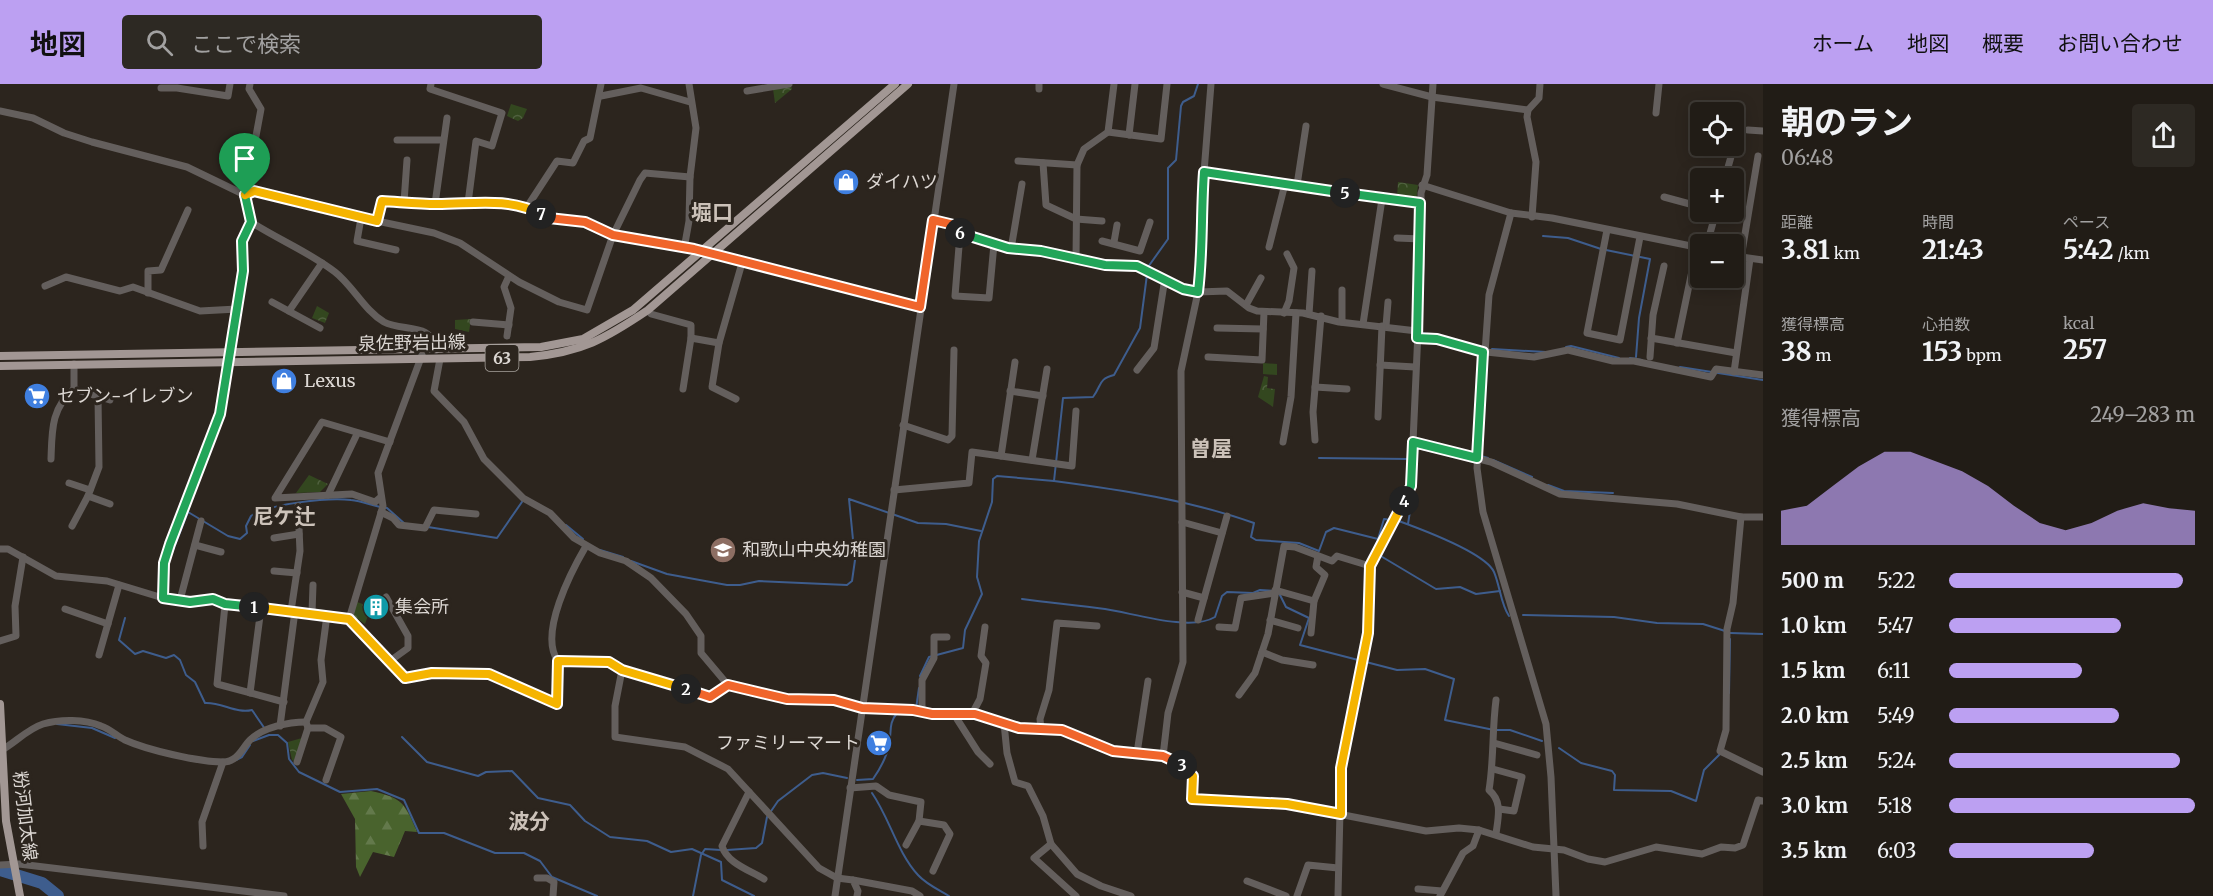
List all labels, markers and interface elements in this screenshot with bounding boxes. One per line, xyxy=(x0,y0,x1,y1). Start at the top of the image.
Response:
search box xyxy=(122,15,542,69)
text: 地図 xyxy=(30,26,86,62)
icon: search xyxy=(143,26,176,59)
text: ここで検索 xyxy=(191,30,301,58)
text: ホーム xyxy=(1812,30,1874,57)
text: 地図 xyxy=(1907,30,1949,57)
text: 概要 xyxy=(1982,30,2024,57)
text: お問い合わせ xyxy=(2057,30,2183,57)
map controls xyxy=(1690,102,1744,288)
button: locate xyxy=(1690,102,1744,156)
text: 朝のラン xyxy=(1781,102,1913,143)
button: share xyxy=(2132,104,2195,167)
pin xyxy=(219,133,270,195)
icon: arrive xyxy=(228,142,261,175)
text: 06:48 xyxy=(1781,145,1833,170)
shop icon: ダイハツ xyxy=(831,167,861,197)
button: + xyxy=(1690,168,1744,222)
place label: ダイハツ xyxy=(866,170,938,193)
pin: 5 xyxy=(1330,178,1360,208)
text: 5 xyxy=(1340,183,1350,203)
pin: 7 xyxy=(526,199,556,229)
district label: 堀口 xyxy=(691,199,733,226)
text: 7 xyxy=(536,204,546,224)
text: 距離 xyxy=(1781,212,1813,232)
text: 時間 xyxy=(1922,212,1954,232)
text: ペース xyxy=(2063,212,2110,232)
pin: 6 xyxy=(945,218,975,248)
text: 6 xyxy=(955,223,965,243)
text: 3.81 xyxy=(1781,233,1830,266)
text: 21:43 xyxy=(1922,233,1984,266)
text: 5:42 xyxy=(2063,233,2114,266)
button: − xyxy=(1690,234,1744,288)
text: km xyxy=(1830,243,1860,263)
text: /km xyxy=(2114,243,2150,263)
text: kcal xyxy=(2063,313,2094,333)
text: 獲得標高 xyxy=(1781,314,1845,334)
text: 心拍数 xyxy=(1922,314,1970,334)
street label: 泉佐野岩出線 xyxy=(358,330,466,355)
text: 257 xyxy=(2063,333,2107,366)
text: 38 xyxy=(1781,335,1812,368)
text: 153 xyxy=(1922,335,1962,368)
road number: 63 xyxy=(486,345,518,371)
text: m xyxy=(1812,345,1831,365)
text: bpm xyxy=(1962,345,2002,365)
shop icon: Lexus xyxy=(269,366,299,396)
place label: Lexus xyxy=(304,369,356,392)
supermarket icon: セブン-イレブン xyxy=(22,381,52,411)
place label: セブン-イレブン xyxy=(57,384,193,407)
text: 249–283 m xyxy=(2090,402,2195,427)
text: 獲得標高 xyxy=(1781,405,1861,430)
district label: 曽屋 xyxy=(1190,435,1232,462)
pin: 4 xyxy=(1389,486,1419,516)
text: 4 xyxy=(1399,491,1409,511)
district label: 尼ケ辻 xyxy=(253,503,316,530)
school or university icon: 和歌山中央幼稚園 xyxy=(708,535,738,565)
place label: 和歌山中央幼稚園 xyxy=(742,538,886,561)
text: 500 m xyxy=(1781,568,1844,593)
text: 5:22 xyxy=(1877,568,1916,593)
pin: 1 xyxy=(239,592,269,622)
building icon: 集会所 xyxy=(361,592,391,622)
place label: 集会所 xyxy=(395,595,449,618)
text: 1 xyxy=(250,597,258,617)
text: 1.0 km xyxy=(1781,613,1847,638)
text: 5:47 xyxy=(1877,613,1913,638)
text: 1.5 km xyxy=(1781,658,1845,683)
text: 6:11 xyxy=(1877,658,1910,683)
pin: 2 xyxy=(671,674,701,704)
text: 2 xyxy=(681,679,691,699)
text: 2.0 km xyxy=(1781,703,1849,728)
text: 5:49 xyxy=(1877,703,1915,728)
supermarket icon: ファミリーマート xyxy=(864,728,894,758)
place label: ファミリーマート xyxy=(716,731,860,754)
text: 2.5 km xyxy=(1781,748,1848,773)
text: 5:24 xyxy=(1877,748,1916,773)
pin: 3 xyxy=(1167,750,1197,780)
text: 3 xyxy=(1177,755,1187,775)
street label: 粉河加太線 xyxy=(9,770,42,862)
text: 3.0 km xyxy=(1781,793,1848,818)
text: 5:18 xyxy=(1877,793,1912,818)
district label: 波分 xyxy=(508,808,550,835)
text: 3.5 km xyxy=(1781,838,1847,863)
text: 6:03 xyxy=(1877,838,1917,863)

